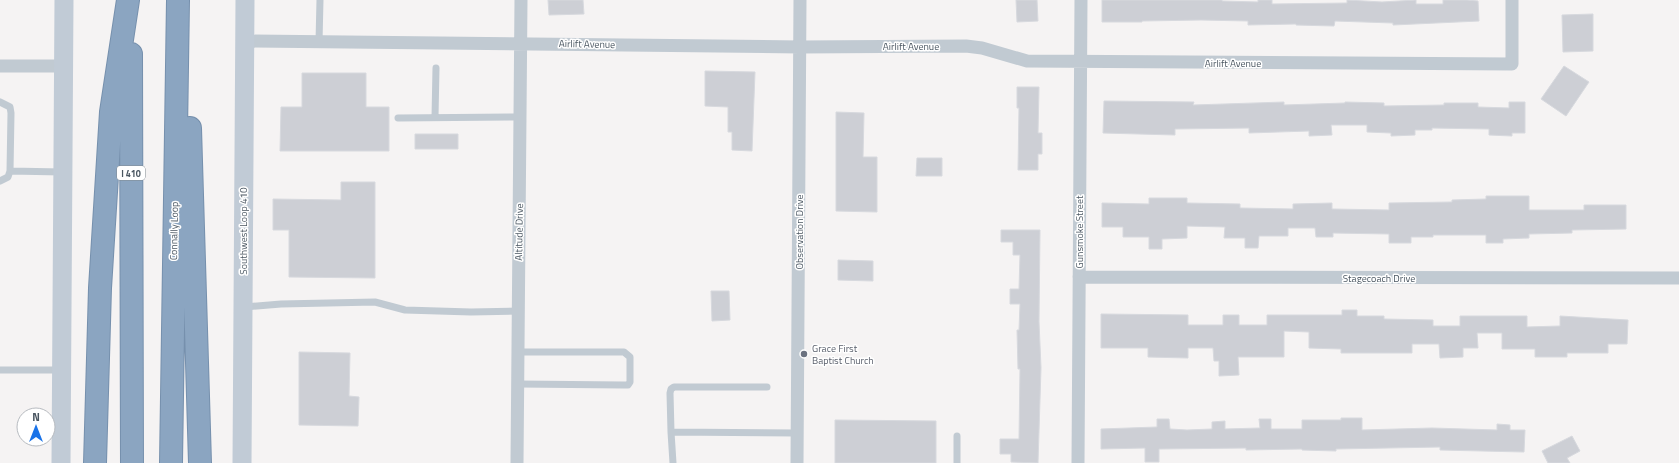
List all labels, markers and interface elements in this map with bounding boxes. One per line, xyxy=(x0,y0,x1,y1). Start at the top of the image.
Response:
street label: Airlift Avenue xyxy=(559,36,615,52)
street label: Airlift Avenue xyxy=(883,39,939,54)
street label: Airlift Avenue xyxy=(1205,56,1261,71)
road number: I 410 xyxy=(117,166,145,180)
street label: Southwest Loop 410 xyxy=(236,187,251,275)
street label: Observation Drive xyxy=(792,194,807,270)
street label: Gunsmoke Street xyxy=(1072,195,1087,268)
street label: Connally Loop xyxy=(166,202,182,260)
street label: Altitude Drive xyxy=(511,203,527,261)
street label: Stagecoach Drive xyxy=(1343,271,1415,286)
place label: Grace First Baptist Church xyxy=(812,341,874,368)
marker: Grace First Baptist Church xyxy=(799,349,809,359)
north arrow xyxy=(16,407,56,447)
text: N xyxy=(32,409,40,425)

